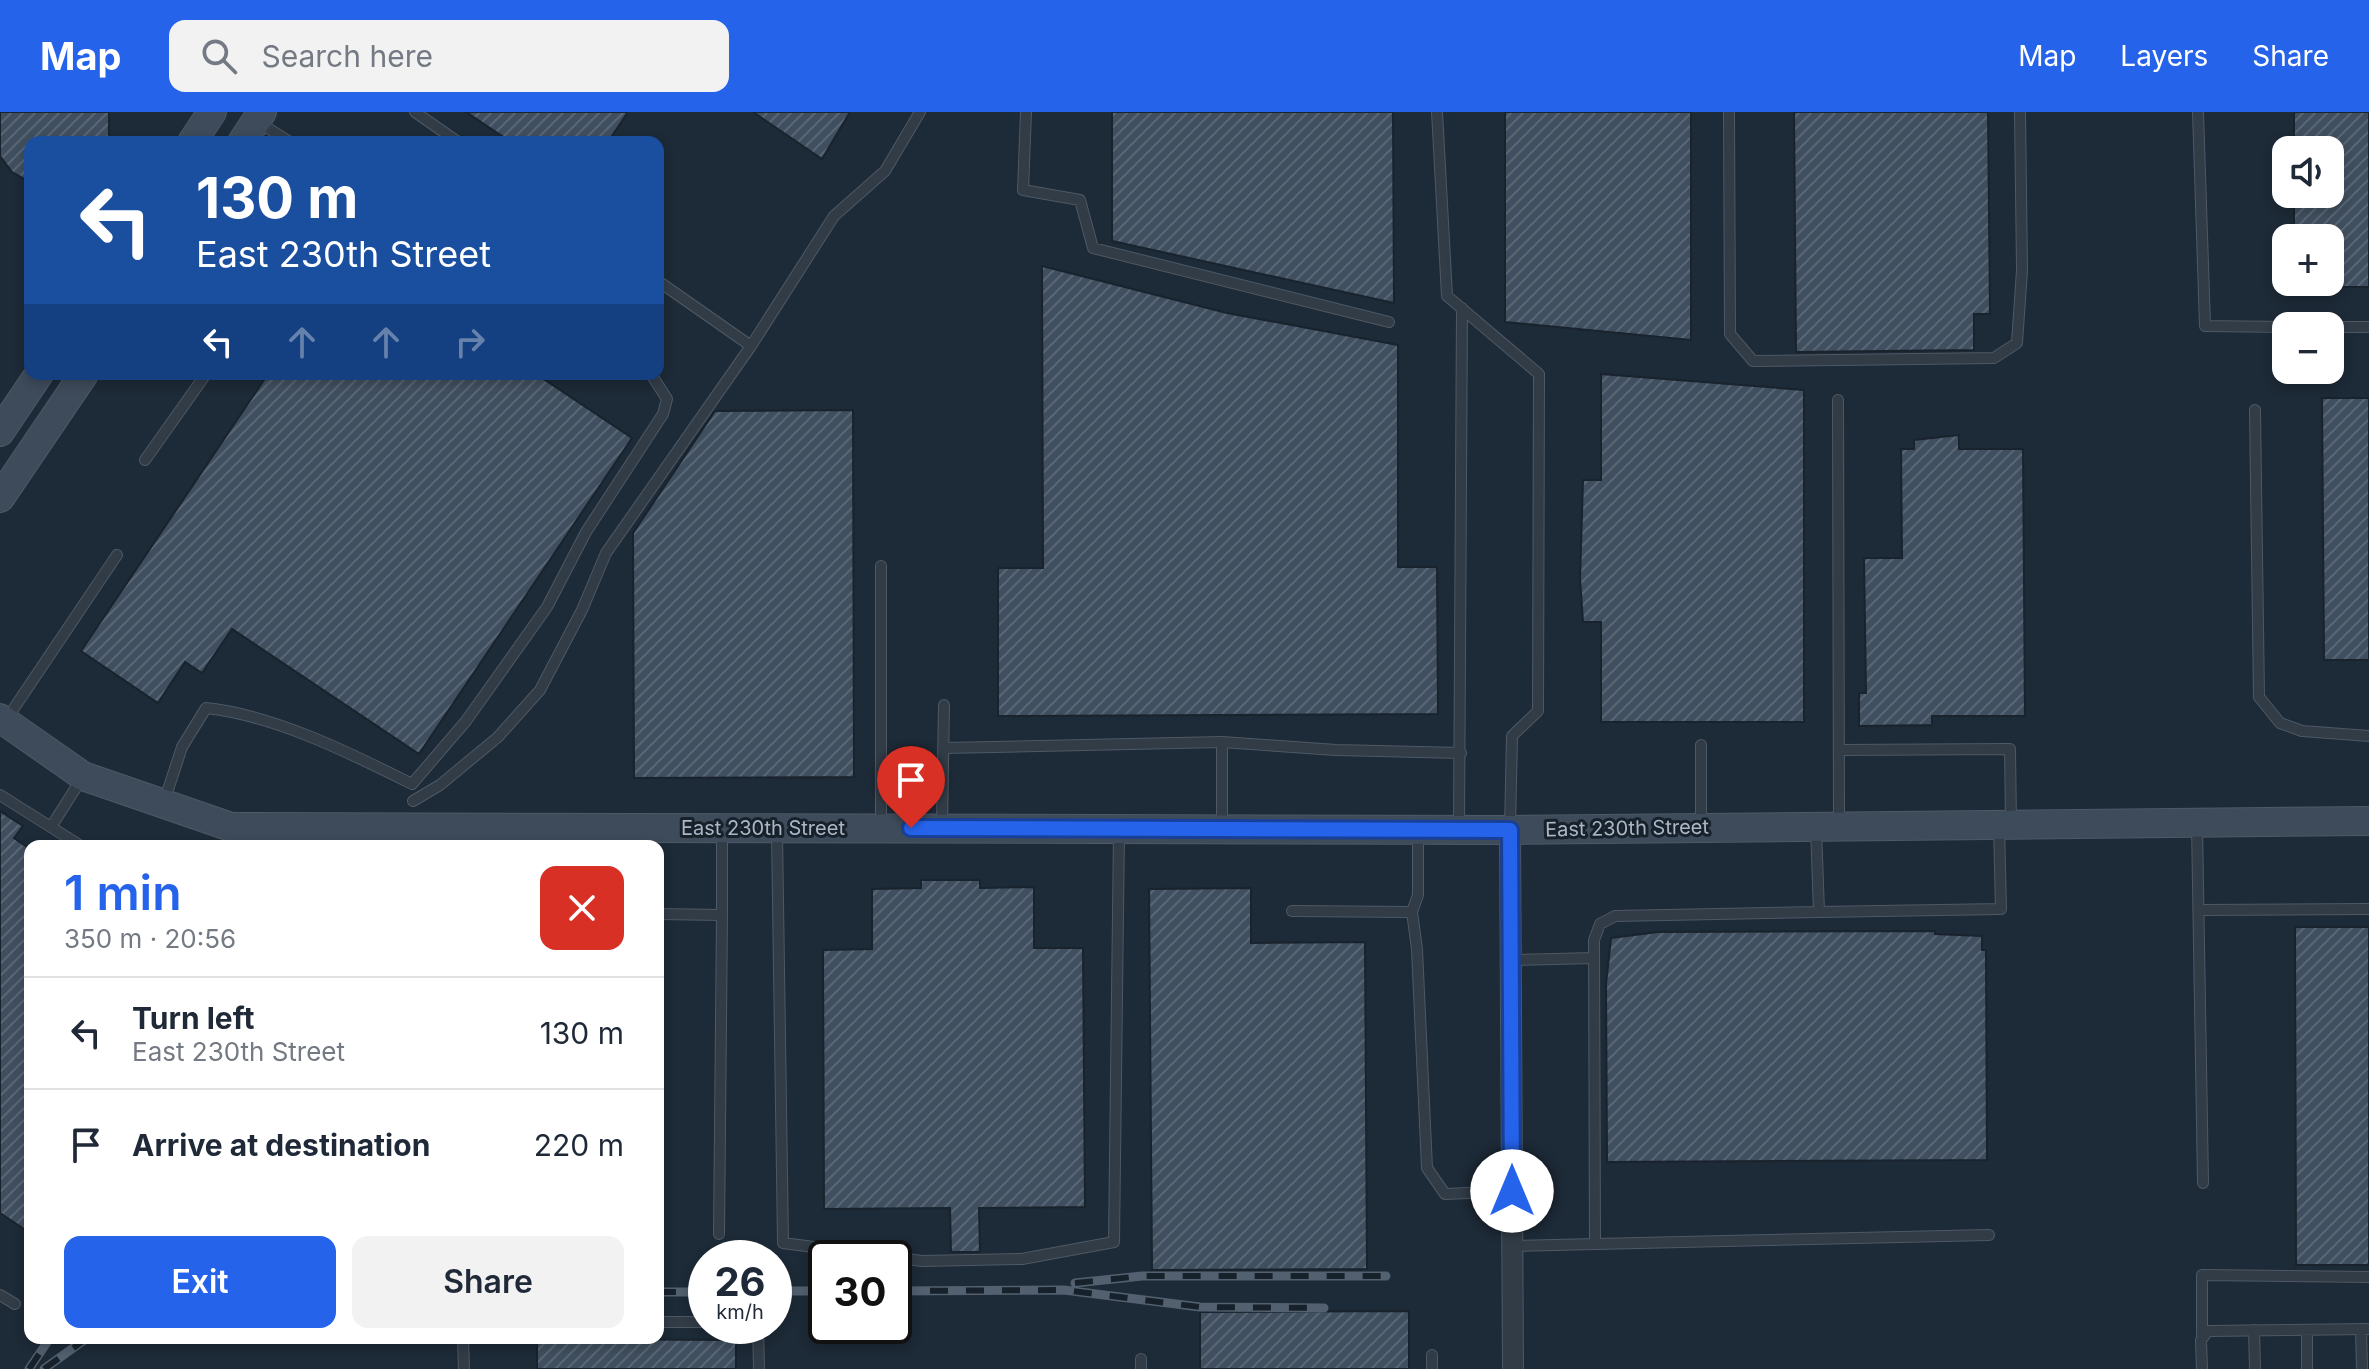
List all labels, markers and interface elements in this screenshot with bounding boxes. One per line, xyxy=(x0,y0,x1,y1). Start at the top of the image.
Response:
search box xyxy=(169,20,729,92)
text: Map xyxy=(40,33,121,79)
icon: search xyxy=(197,34,241,78)
text: Search here xyxy=(261,38,433,74)
text: Map xyxy=(2018,39,2076,73)
text: Layers xyxy=(2120,39,2208,73)
text: Share xyxy=(2252,39,2329,73)
map controls xyxy=(2272,136,2344,384)
button: sound xyxy=(2272,136,2344,208)
text: 130 m xyxy=(196,164,358,232)
icon: left xyxy=(64,168,168,272)
button: + xyxy=(2272,224,2344,296)
text: East 230th Street xyxy=(196,232,491,276)
button: − xyxy=(2272,312,2344,384)
icon: left xyxy=(196,320,240,364)
icon: ahead xyxy=(280,320,324,364)
icon: ahead xyxy=(364,320,408,364)
icon: right xyxy=(448,320,492,364)
pin xyxy=(877,746,945,828)
icon: arrive xyxy=(889,758,933,802)
street label: East 230th Street xyxy=(1545,815,1710,841)
street label: East 230th Street xyxy=(681,816,845,840)
text: 1 min xyxy=(64,863,182,922)
button: close xyxy=(540,866,624,950)
text: 350 m · 20:56 xyxy=(64,923,236,954)
text: Turn left xyxy=(132,1000,254,1036)
icon: left xyxy=(64,1011,108,1055)
text: 130 m xyxy=(540,1015,624,1051)
text: East 230th Street xyxy=(132,1036,345,1067)
icon: arrive xyxy=(64,1123,108,1167)
text: Arrive at destination xyxy=(132,1127,430,1163)
text: 220 m xyxy=(534,1127,624,1163)
position arrow xyxy=(1470,1149,1554,1233)
button: Exit xyxy=(64,1236,336,1328)
button: Share xyxy=(352,1236,624,1328)
speed limit sign: 30 xyxy=(808,1240,912,1344)
text: 26 xyxy=(714,1257,766,1306)
text: km/h xyxy=(716,1300,764,1324)

